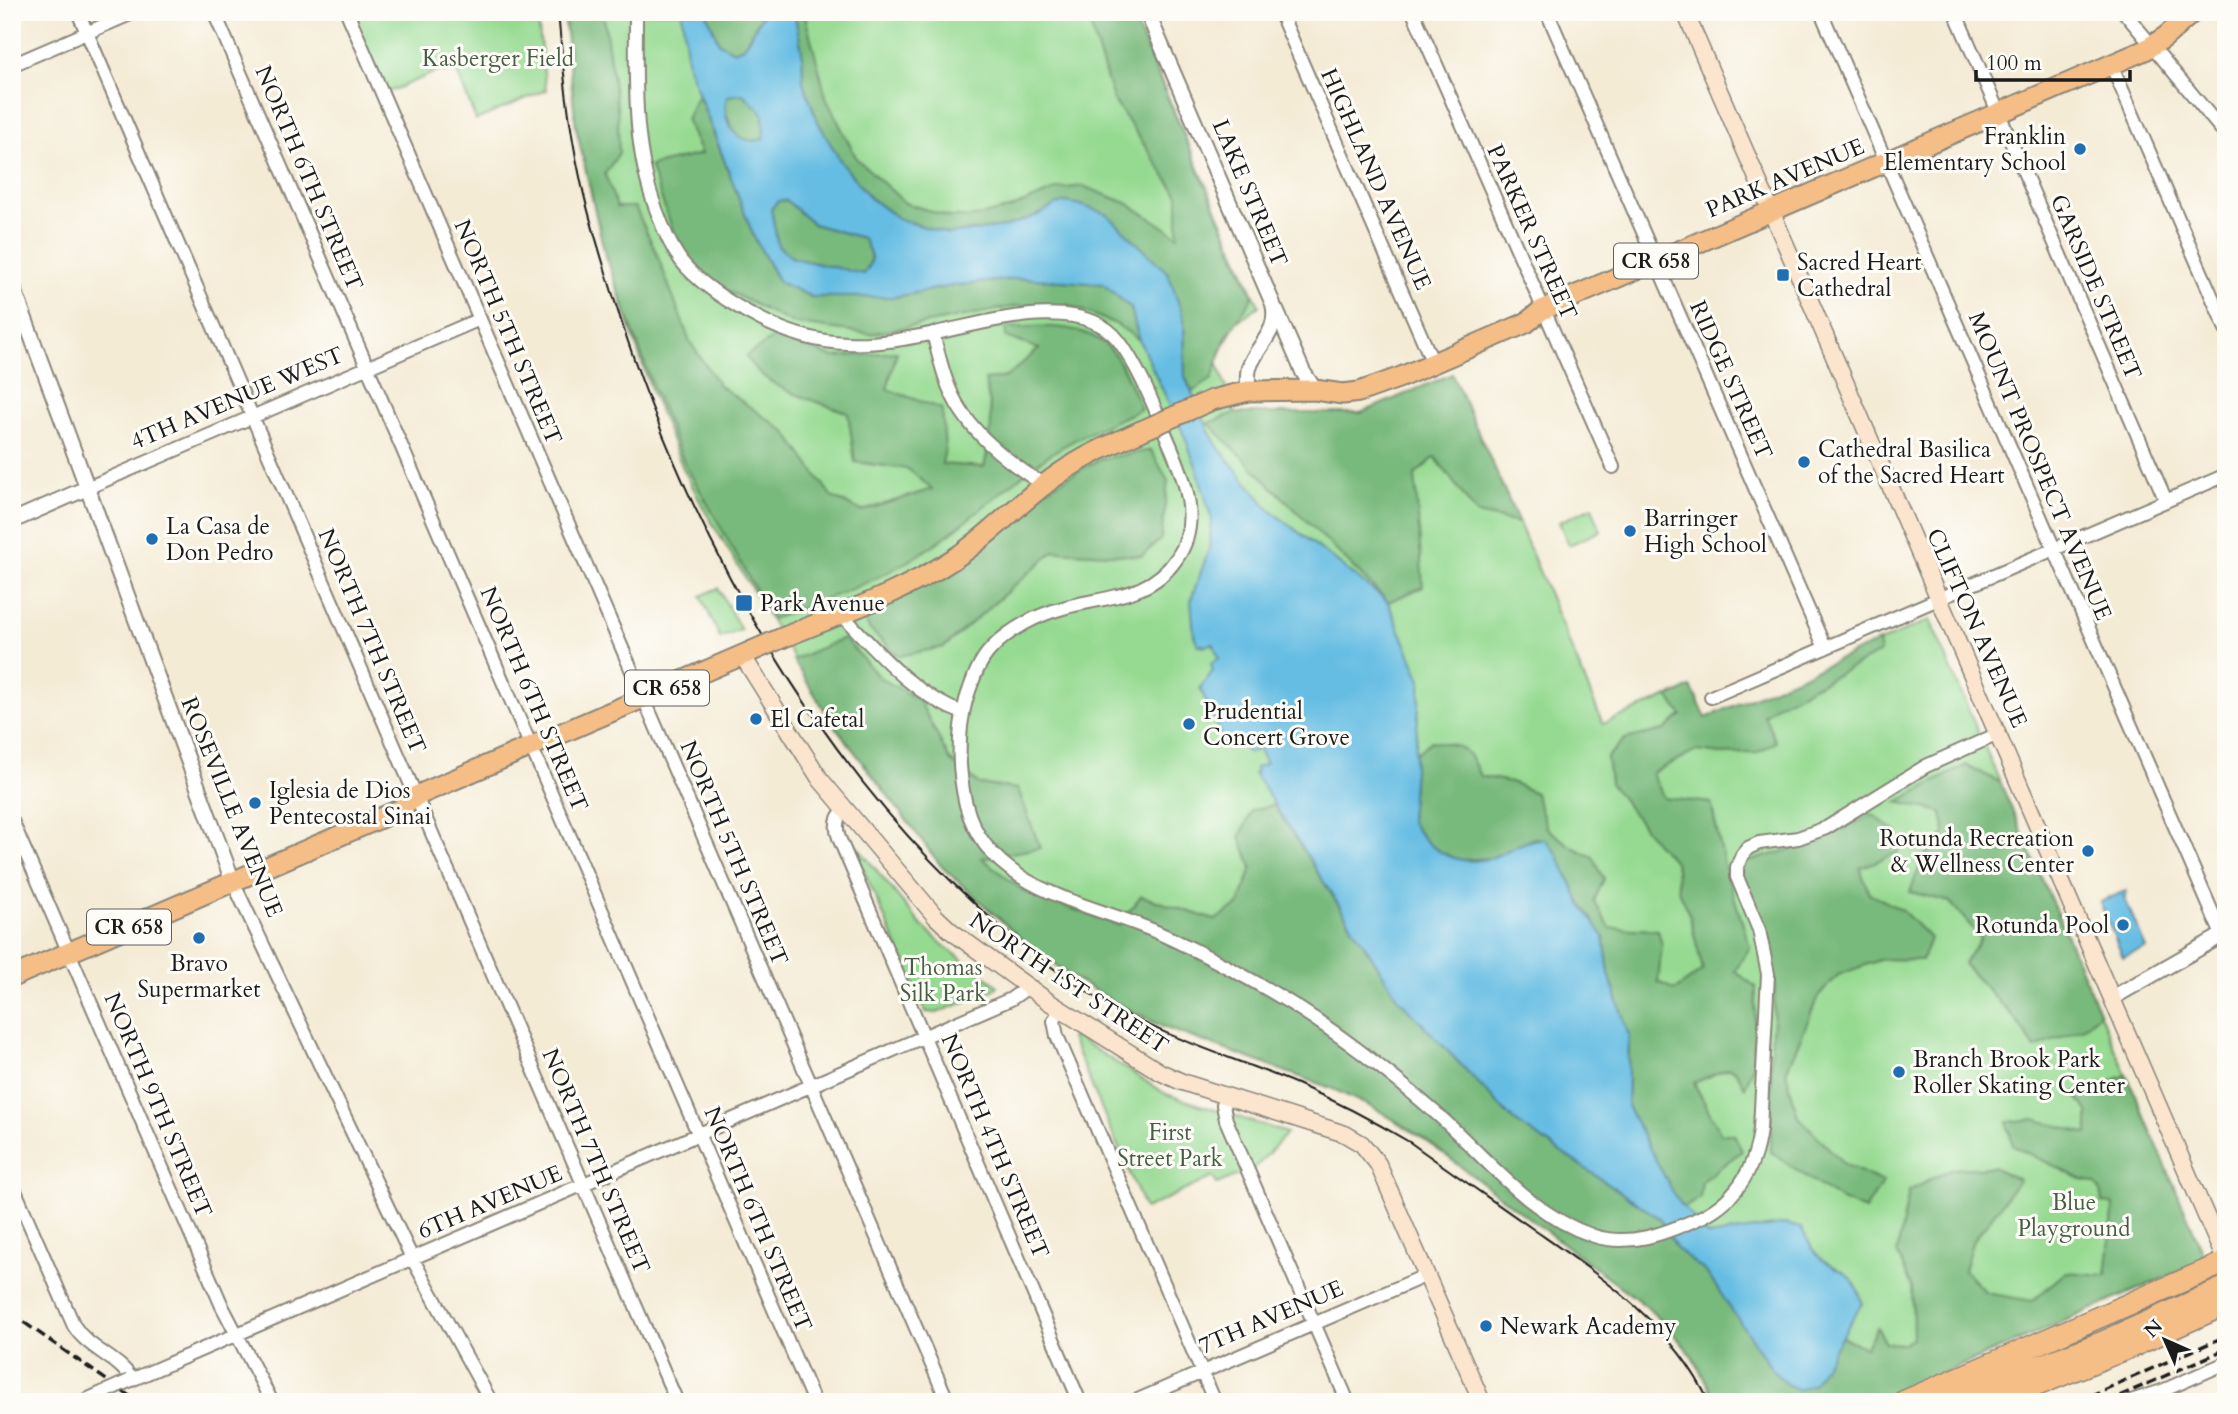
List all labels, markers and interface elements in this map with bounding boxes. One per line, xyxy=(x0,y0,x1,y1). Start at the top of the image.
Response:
scale bar xyxy=(1976,38,2130,82)
park label: Kasberger Field xyxy=(422,43,575,74)
text: 100 m xyxy=(1986,49,2042,78)
street label: NORTH 6TH STREET xyxy=(248,61,370,295)
street label: HIGHLAND AVENUE xyxy=(1313,63,1439,295)
street label: LAKE STREET xyxy=(1205,115,1295,272)
place label: Franklin Elementary School xyxy=(1883,121,2066,178)
street label: PARK AVENUE xyxy=(1701,131,1869,225)
street label: PARKER STREET xyxy=(1479,139,1585,325)
marker: Franklin Elementary School xyxy=(2072,141,2088,157)
street label: GARSIDE STREET xyxy=(2043,190,2149,385)
street label: NORTH 5TH STREET xyxy=(447,215,569,449)
road number: CR 658 xyxy=(1614,244,1698,278)
place label: Sacred Heart Cathedral xyxy=(1797,247,1921,304)
marker: Sacred Heart Cathedral xyxy=(1775,267,1791,283)
street label: RIDGE STREET xyxy=(1682,296,1780,464)
street label: MOUNT PROSPECT AVENUE xyxy=(1961,307,2119,625)
street label: 4TH AVENUE WEST xyxy=(126,339,348,457)
place label: Cathedral Basilica of the Sacred Heart xyxy=(1818,434,2005,491)
marker: Cathedral Basilica of the Sacred Heart xyxy=(1796,454,1812,470)
place label: Barringer High School xyxy=(1644,503,1767,560)
place label: La Casa de Don Pedro xyxy=(166,511,273,568)
marker: Barringer High School xyxy=(1622,523,1638,539)
street label: CLIFTON AVENUE xyxy=(1919,523,2035,733)
street label: NORTH 7TH STREET xyxy=(311,524,433,758)
marker: La Casa de Don Pedro xyxy=(144,531,160,547)
street label: NORTH 6TH STREET xyxy=(473,582,595,816)
place label: Park Avenue xyxy=(760,588,885,619)
marker: Park Avenue xyxy=(734,593,754,613)
road number: CR 658 xyxy=(625,670,709,706)
street label: ROSEVILLE AVENUE xyxy=(174,692,290,922)
place label: Prudential Concert Grove xyxy=(1203,696,1350,753)
place label: El Cafetal xyxy=(770,704,864,735)
marker: El Cafetal xyxy=(748,711,764,727)
marker: Prudential Concert Grove xyxy=(1181,716,1197,732)
street label: NORTH 5TH STREET xyxy=(673,736,795,970)
place label: Iglesia de Dios Pentecostal Sinai xyxy=(269,775,431,832)
marker: Iglesia de Dios Pentecostal Sinai xyxy=(247,795,263,811)
place label: Rotunda Recreation & Wellness Center xyxy=(1879,823,2075,880)
marker: Rotunda Recreation & Wellness Center xyxy=(2080,843,2096,859)
street label: NORTH 1ST STREET xyxy=(963,905,1175,1061)
road number: CR 658 xyxy=(87,909,171,944)
place label: Rotunda Pool xyxy=(1975,910,2109,941)
marker: Rotunda Pool xyxy=(2115,917,2131,933)
marker: Bravo Supermarket xyxy=(191,930,207,946)
place label: Bravo Supermarket xyxy=(137,948,261,1005)
park label: Thomas Silk Park xyxy=(900,952,987,1009)
street label: NORTH 9TH STREET xyxy=(97,988,219,1222)
street label: NORTH 4TH STREET xyxy=(934,1029,1056,1263)
street label: NORTH 7TH STREET xyxy=(535,1044,657,1278)
place label: Branch Brook Park Roller Skating Center xyxy=(1913,1044,2126,1101)
marker: Branch Brook Park Roller Skating Center xyxy=(1891,1064,1907,1080)
street label: NORTH 6TH STREET xyxy=(697,1102,819,1336)
park label: First Street Park xyxy=(1117,1117,1224,1174)
street label: 6TH AVENUE xyxy=(413,1158,567,1246)
park label: Blue Playground xyxy=(2017,1187,2131,1244)
street label: 7TH AVENUE xyxy=(1194,1273,1348,1361)
north arrow xyxy=(2130,1306,2200,1376)
place label: Newark Academy xyxy=(1500,1311,1676,1342)
text: N xyxy=(2139,1313,2169,1344)
marker: Newark Academy xyxy=(1478,1318,1494,1334)

